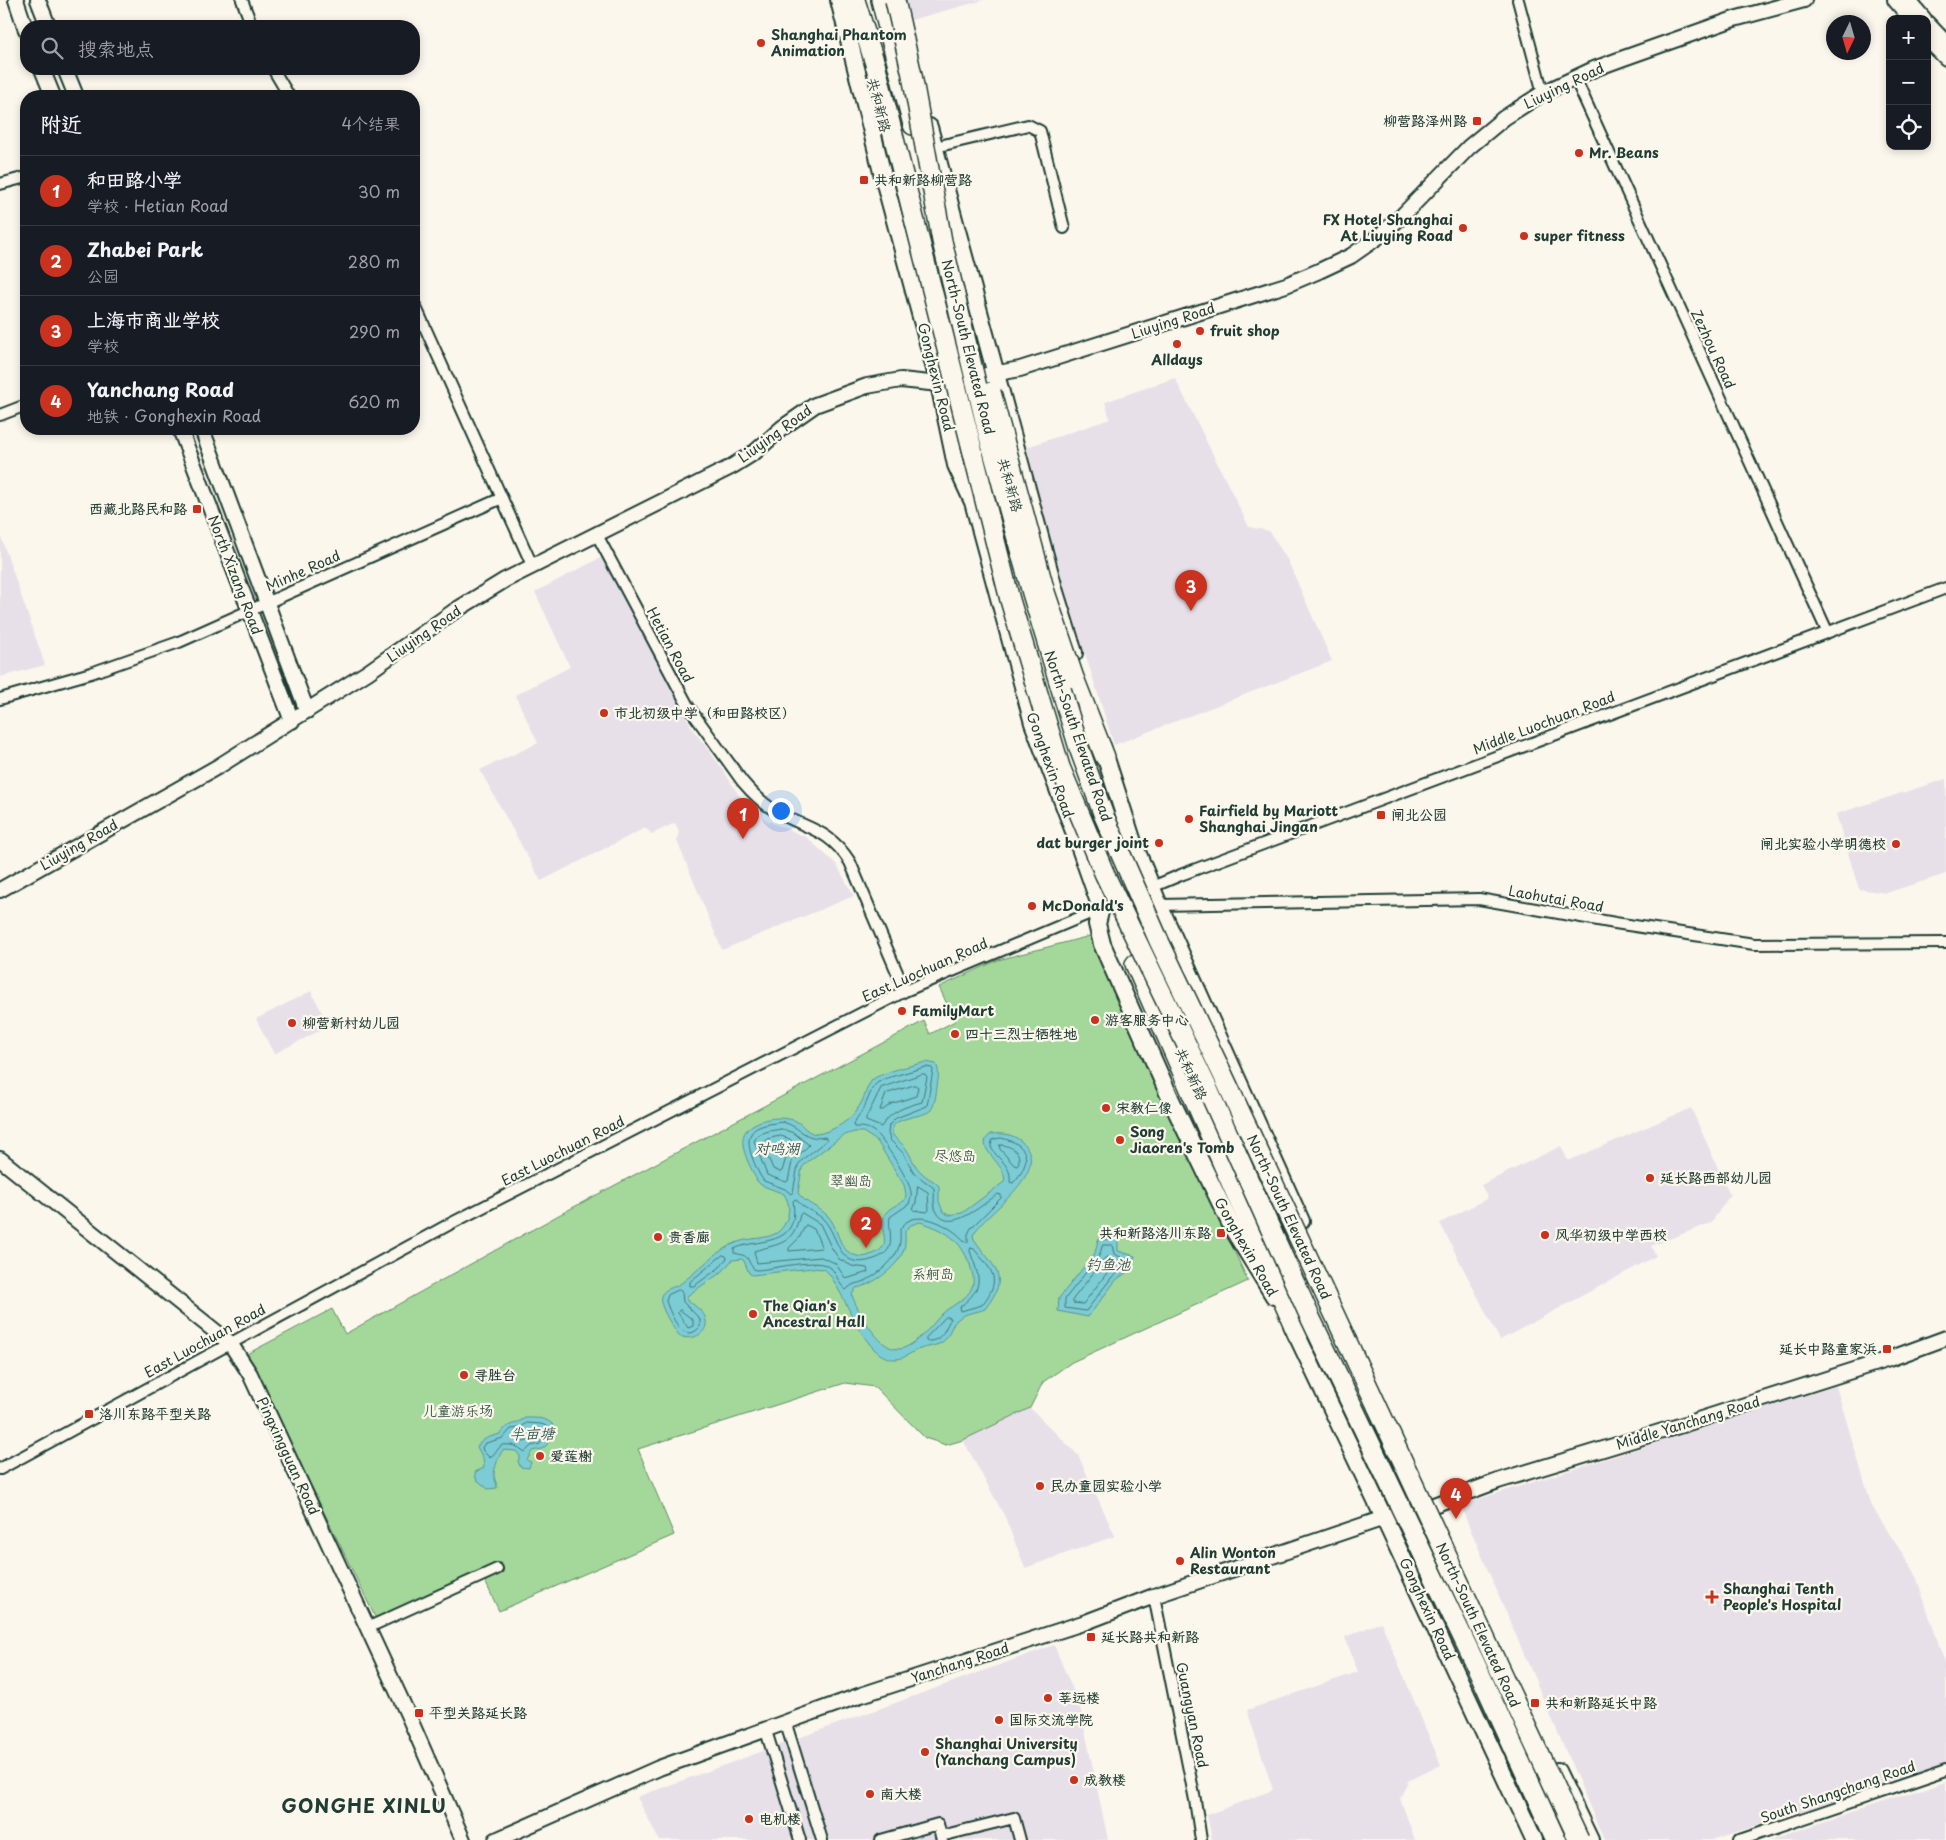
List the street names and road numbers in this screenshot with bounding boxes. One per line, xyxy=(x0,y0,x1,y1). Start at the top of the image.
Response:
street label: Liuying Road xyxy=(1520,57,1607,114)
street label: 共和新路 xyxy=(863,75,896,135)
street label: North-South Elevated Road xyxy=(937,257,1000,437)
street label: Liuying Road xyxy=(1128,297,1217,344)
street label: Zezhou Road xyxy=(1686,306,1741,392)
street label: Gonghexin Road xyxy=(913,320,960,433)
street label: Liuying Road xyxy=(733,400,816,468)
street label: 共和新路 xyxy=(993,455,1028,515)
street label: North Xizang Road xyxy=(203,512,268,638)
street label: Minhe Road xyxy=(262,545,344,596)
street label: Liuying Road xyxy=(382,600,465,667)
street label: Hetian Road xyxy=(642,603,699,686)
street label: North-South Elevated Road xyxy=(1039,647,1118,824)
street label: Middle Luochuan Road xyxy=(1470,686,1618,759)
street label: Gonghexin Road xyxy=(1022,709,1079,821)
street label: Liuying Road xyxy=(36,814,122,875)
street label: Laohutai Road xyxy=(1507,880,1605,917)
street label: East Luochuan Road xyxy=(859,932,991,1007)
street label: 共和新路 xyxy=(1170,1044,1213,1104)
street label: East Luochuan Road xyxy=(498,1110,628,1191)
street label: North-South Elevated Road xyxy=(1242,1131,1337,1303)
street label: Gonghexin Road xyxy=(1210,1193,1283,1300)
street label: East Luochuan Road xyxy=(140,1298,269,1383)
street label: Middle Yanchang Road xyxy=(1613,1391,1762,1454)
street label: Pingxingguan Road xyxy=(252,1393,325,1518)
street label: North-South Elevated Road xyxy=(1431,1539,1526,1711)
street label: Gonghexin Road xyxy=(1394,1554,1460,1664)
street label: Yanchang Road xyxy=(908,1637,1011,1688)
street label: Guangyan Road xyxy=(1171,1660,1214,1770)
street label: South Shangchang Road xyxy=(1757,1755,1918,1828)

